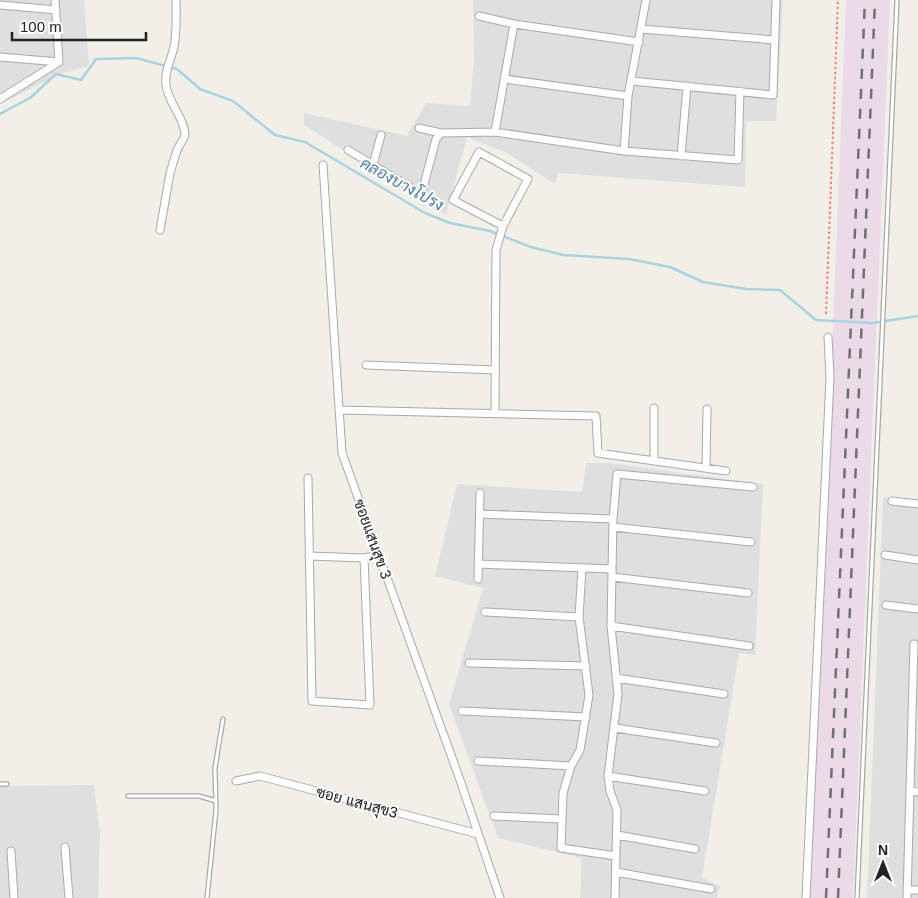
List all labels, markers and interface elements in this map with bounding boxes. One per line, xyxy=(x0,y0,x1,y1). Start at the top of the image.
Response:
scale bar xyxy=(12,10,146,42)
text: 100 m xyxy=(20,18,62,35)
water label: คลองบางโปรง xyxy=(357,152,448,214)
street label: ซอยแสนสุข 3 xyxy=(348,497,395,582)
street label: ซอย แสนสุข3 xyxy=(314,783,400,824)
north arrow xyxy=(858,838,908,888)
text: N xyxy=(878,842,888,858)

